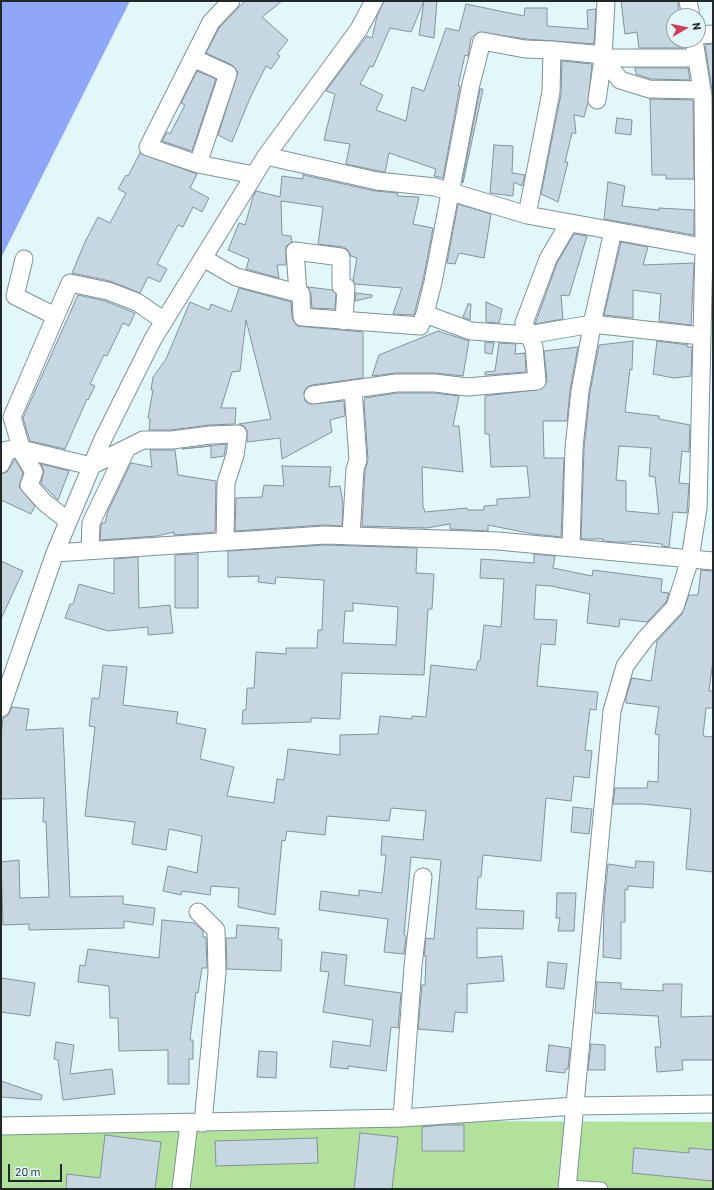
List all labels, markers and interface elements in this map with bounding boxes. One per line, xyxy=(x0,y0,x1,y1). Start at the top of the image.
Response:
north arrow xyxy=(666,8,706,48)
text: N xyxy=(690,22,704,31)
scale bar xyxy=(10,1156,64,1182)
text: 20 m xyxy=(15,1164,41,1178)

